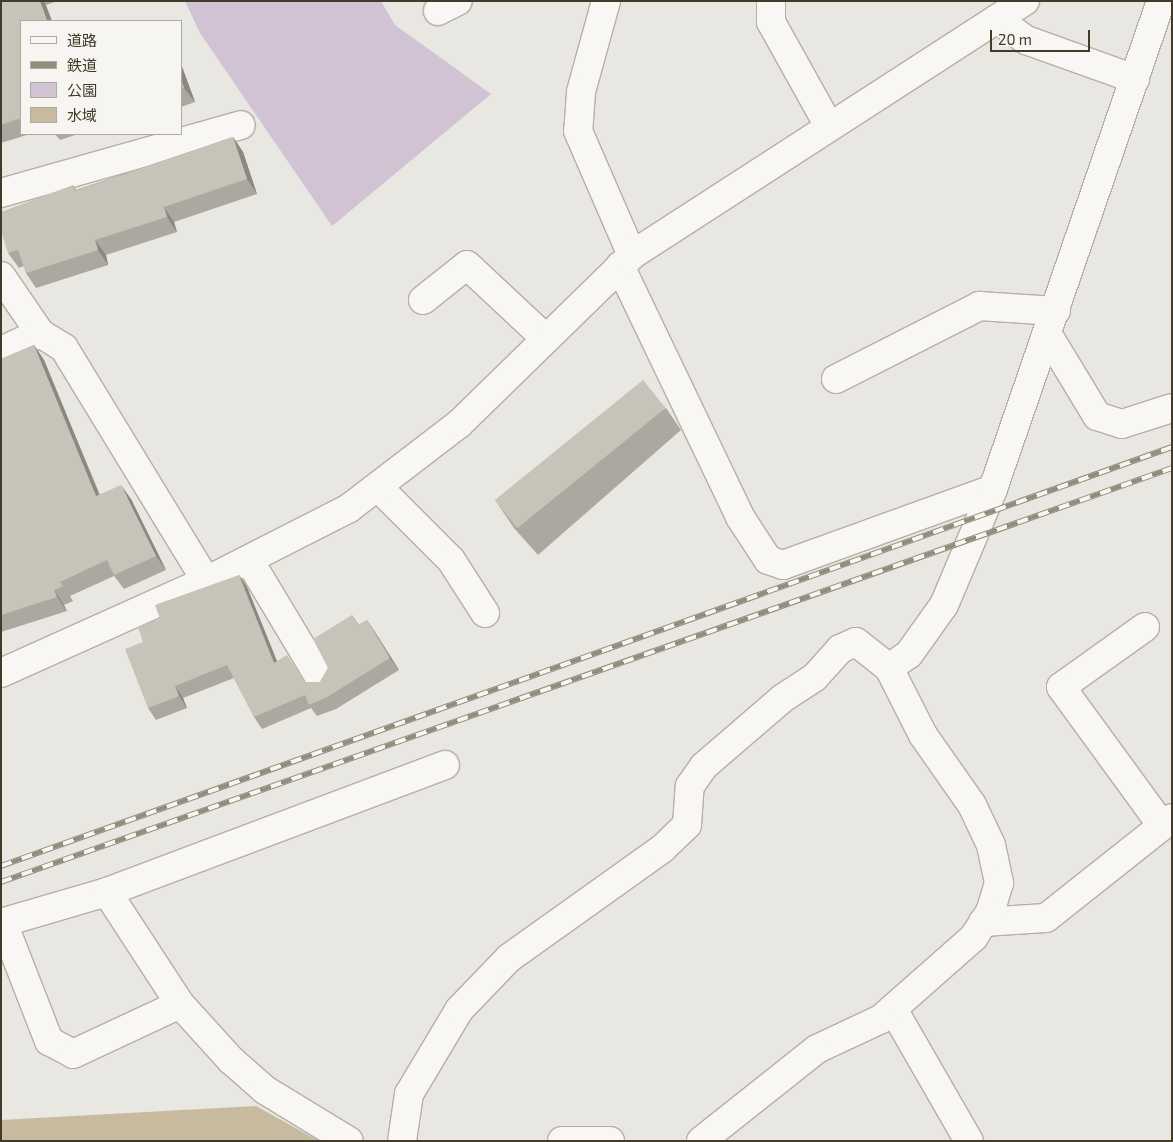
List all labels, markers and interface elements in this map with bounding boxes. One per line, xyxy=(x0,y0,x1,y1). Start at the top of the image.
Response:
legend xyxy=(20,20,182,135)
scale bar xyxy=(993,20,1093,52)
text: 20 m xyxy=(998,30,1032,48)
text: 道路 xyxy=(67,31,97,49)
text: 鉄道 xyxy=(67,56,97,74)
text: 公園 xyxy=(67,81,97,99)
text: 水域 xyxy=(67,106,97,124)

